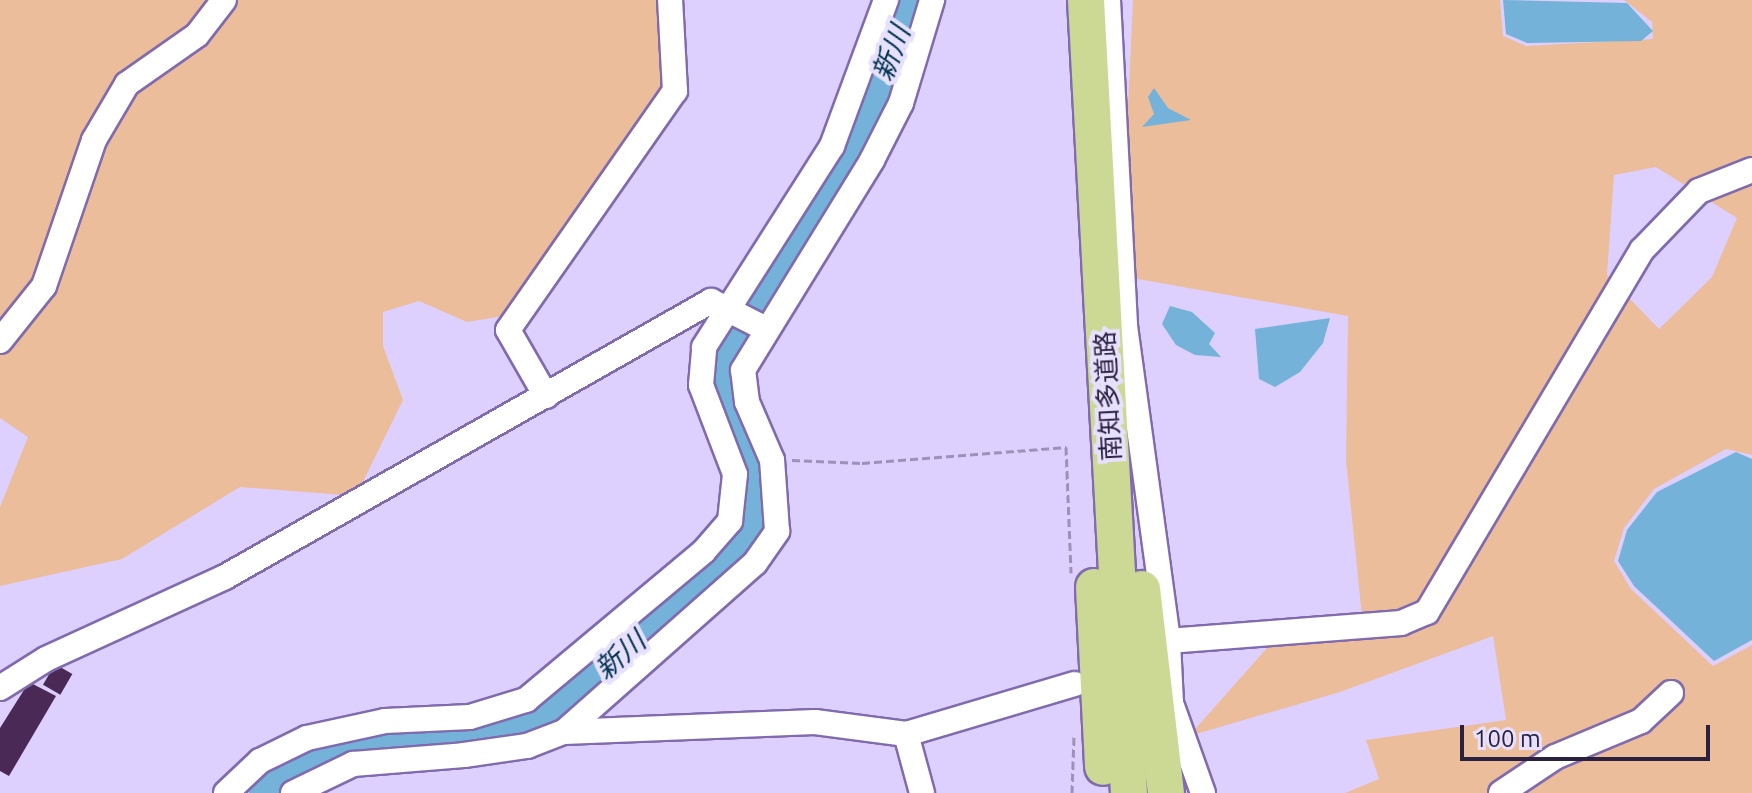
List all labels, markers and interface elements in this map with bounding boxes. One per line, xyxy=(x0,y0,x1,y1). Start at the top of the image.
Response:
water label: 新川 xyxy=(865,21,917,85)
street label: 南知多道路 xyxy=(1089,330,1127,462)
water label: 新川 xyxy=(588,624,652,686)
scale bar xyxy=(1464,709,1714,759)
text: 100 m xyxy=(1474,725,1541,752)

